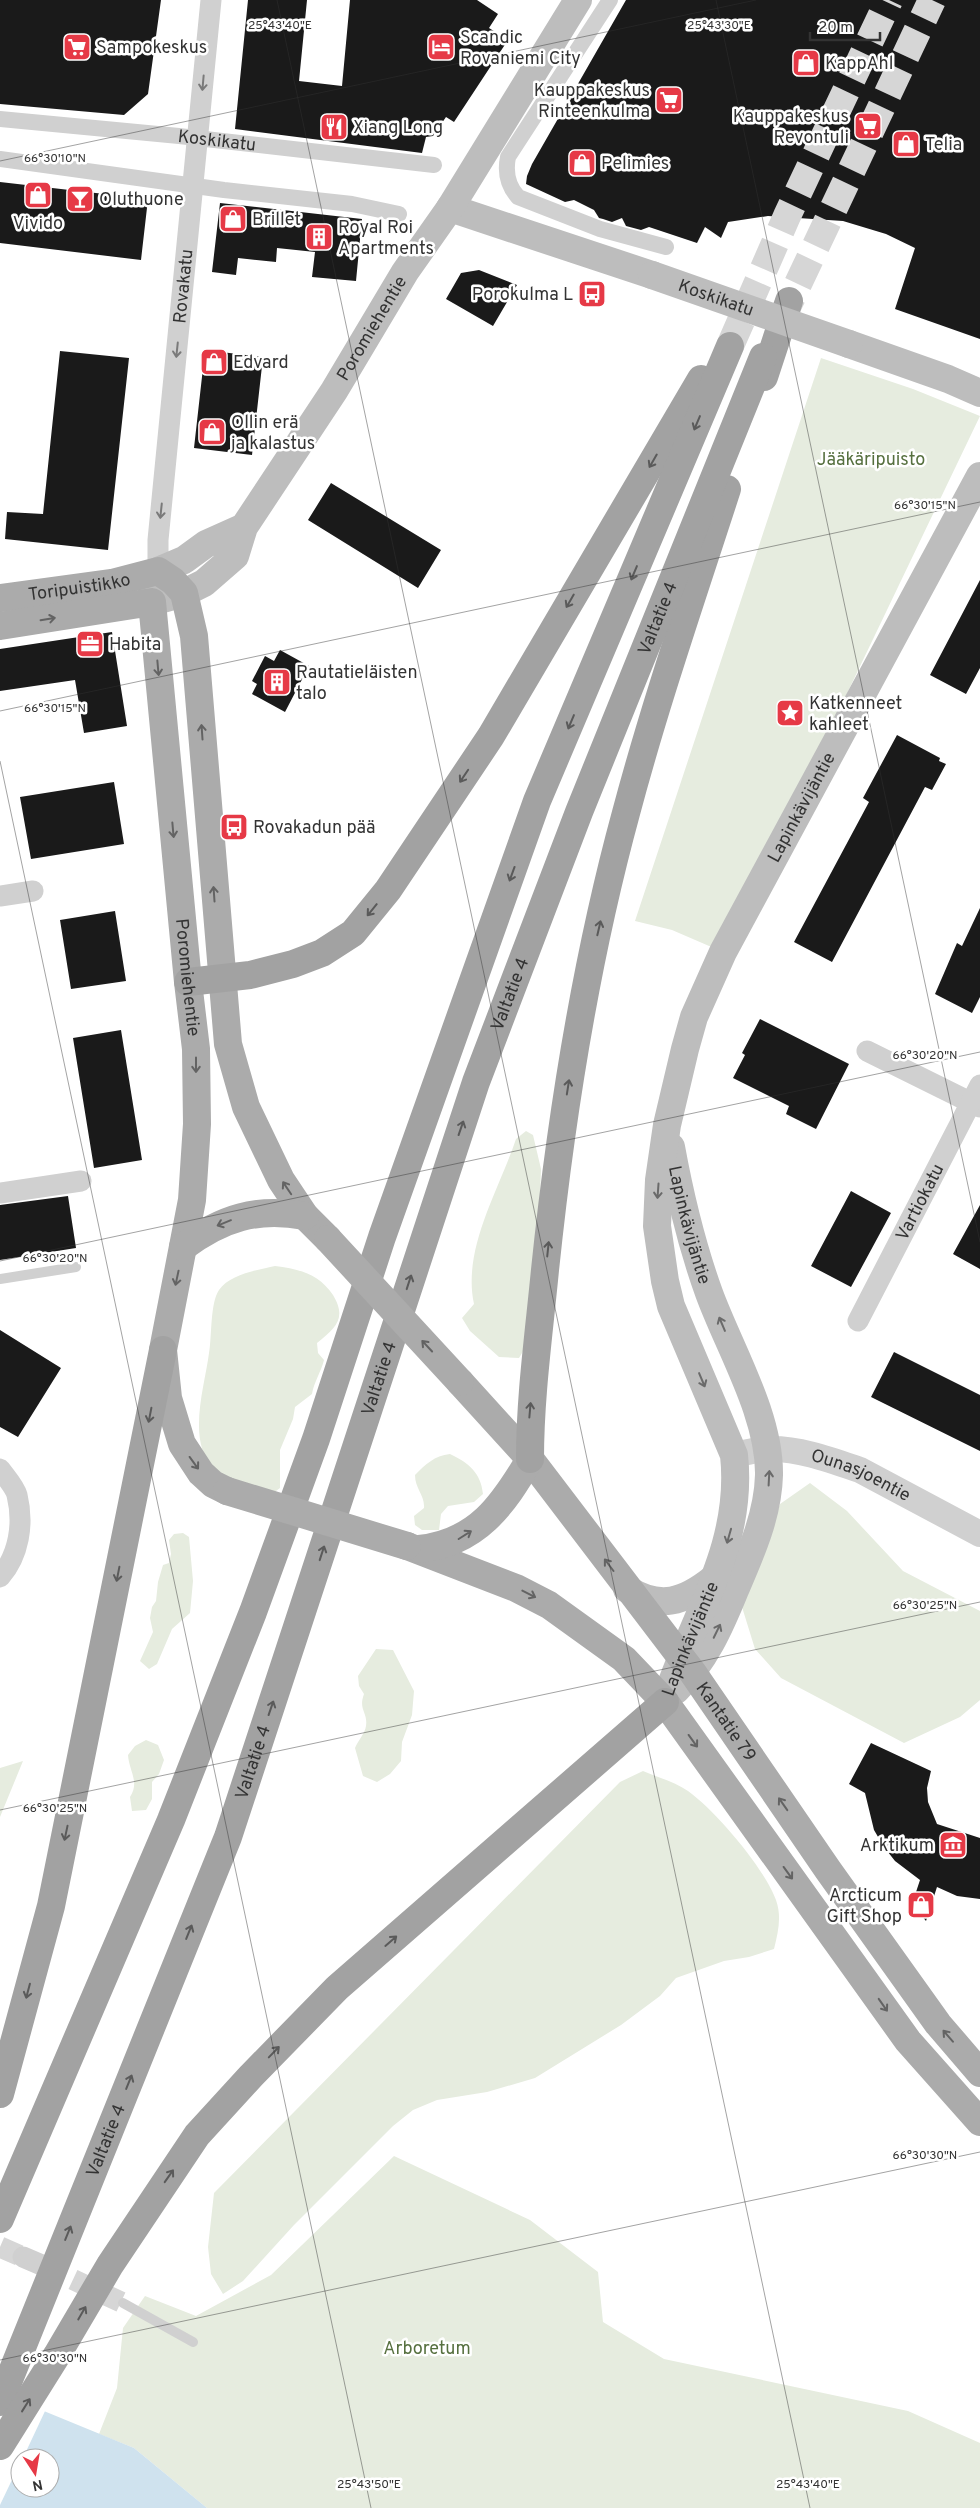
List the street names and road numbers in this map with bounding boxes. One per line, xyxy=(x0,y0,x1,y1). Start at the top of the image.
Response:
street label: Koskikatu xyxy=(176,126,257,158)
street label: Rovakatu xyxy=(169,248,199,325)
street label: Poromiehentie xyxy=(333,272,413,386)
street label: Koskikatu xyxy=(675,275,757,323)
street label: Toripuistikko xyxy=(27,569,133,607)
street label: Valtatie 4 xyxy=(634,579,684,659)
street label: Lapinkävijäntie xyxy=(763,749,842,867)
street label: Poromiehentie xyxy=(169,918,204,1038)
street label: Valtatie 4 xyxy=(487,955,535,1035)
street label: Vartiokatu xyxy=(892,1160,950,1245)
street label: Lapinkävijäntie xyxy=(662,1164,715,1288)
street label: Valtatie 4 xyxy=(357,1339,403,1419)
street label: Ounasjoentie xyxy=(808,1445,914,1508)
street label: Lapinkävijäntie xyxy=(658,1579,725,1700)
street label: Kantatie 79 xyxy=(690,1678,760,1767)
street label: Valtatie 4 xyxy=(231,1723,277,1803)
street label: Valtatie 4 xyxy=(82,2101,132,2181)

